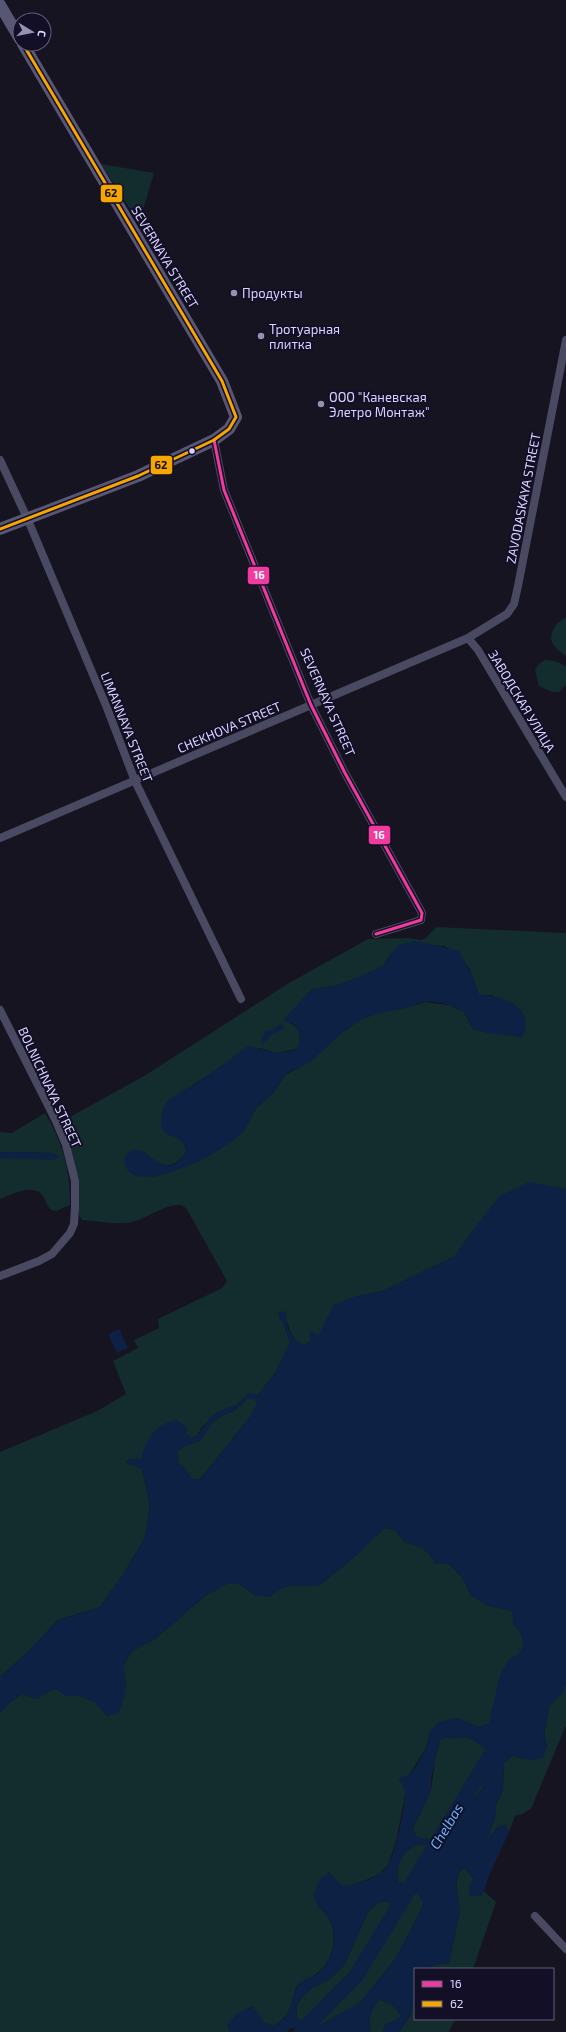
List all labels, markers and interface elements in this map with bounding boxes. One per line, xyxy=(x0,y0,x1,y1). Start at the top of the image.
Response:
north arrow xyxy=(12,12,52,52)
text: С xyxy=(35,30,49,39)
line badge: 62 xyxy=(100,184,123,203)
text: 62 xyxy=(105,186,117,199)
street label: SEVERNAYA STREET xyxy=(128,203,202,312)
place label: Продукты xyxy=(242,285,303,301)
marker: Продукты xyxy=(229,288,239,298)
place label: Тротуарная плитка xyxy=(269,321,340,352)
marker: Тротуарная плитка xyxy=(256,331,266,341)
place label: ООО "Каневская Элетро Монтаж" xyxy=(329,389,430,420)
marker: ООО "Каневская Элетро Монтаж" xyxy=(316,399,326,409)
street label: ZAVODASKAYA STREET xyxy=(502,431,544,565)
unlabelled marker xyxy=(187,446,197,456)
line badge: 62 xyxy=(150,455,173,475)
text: 62 xyxy=(155,458,167,471)
line badge: 16 xyxy=(247,566,270,585)
text: 16 xyxy=(253,568,265,581)
street label: SEVERNAYA STREET xyxy=(297,645,359,759)
street label: ЗАВОДСКАЯ УЛИЦА xyxy=(485,647,559,755)
street label: LIMANNAYA STREET xyxy=(98,669,157,785)
street label: CHEKHOVA STREET xyxy=(175,698,284,756)
line badge: 16 xyxy=(368,825,391,845)
text: 16 xyxy=(373,828,385,841)
street label: BOLNICHNAYA STREET xyxy=(15,1024,85,1150)
water label: Chelbas xyxy=(426,1800,466,1852)
legend xyxy=(414,1968,554,2020)
text: 16 xyxy=(450,1976,462,1990)
text: 62 xyxy=(450,1996,464,2010)

